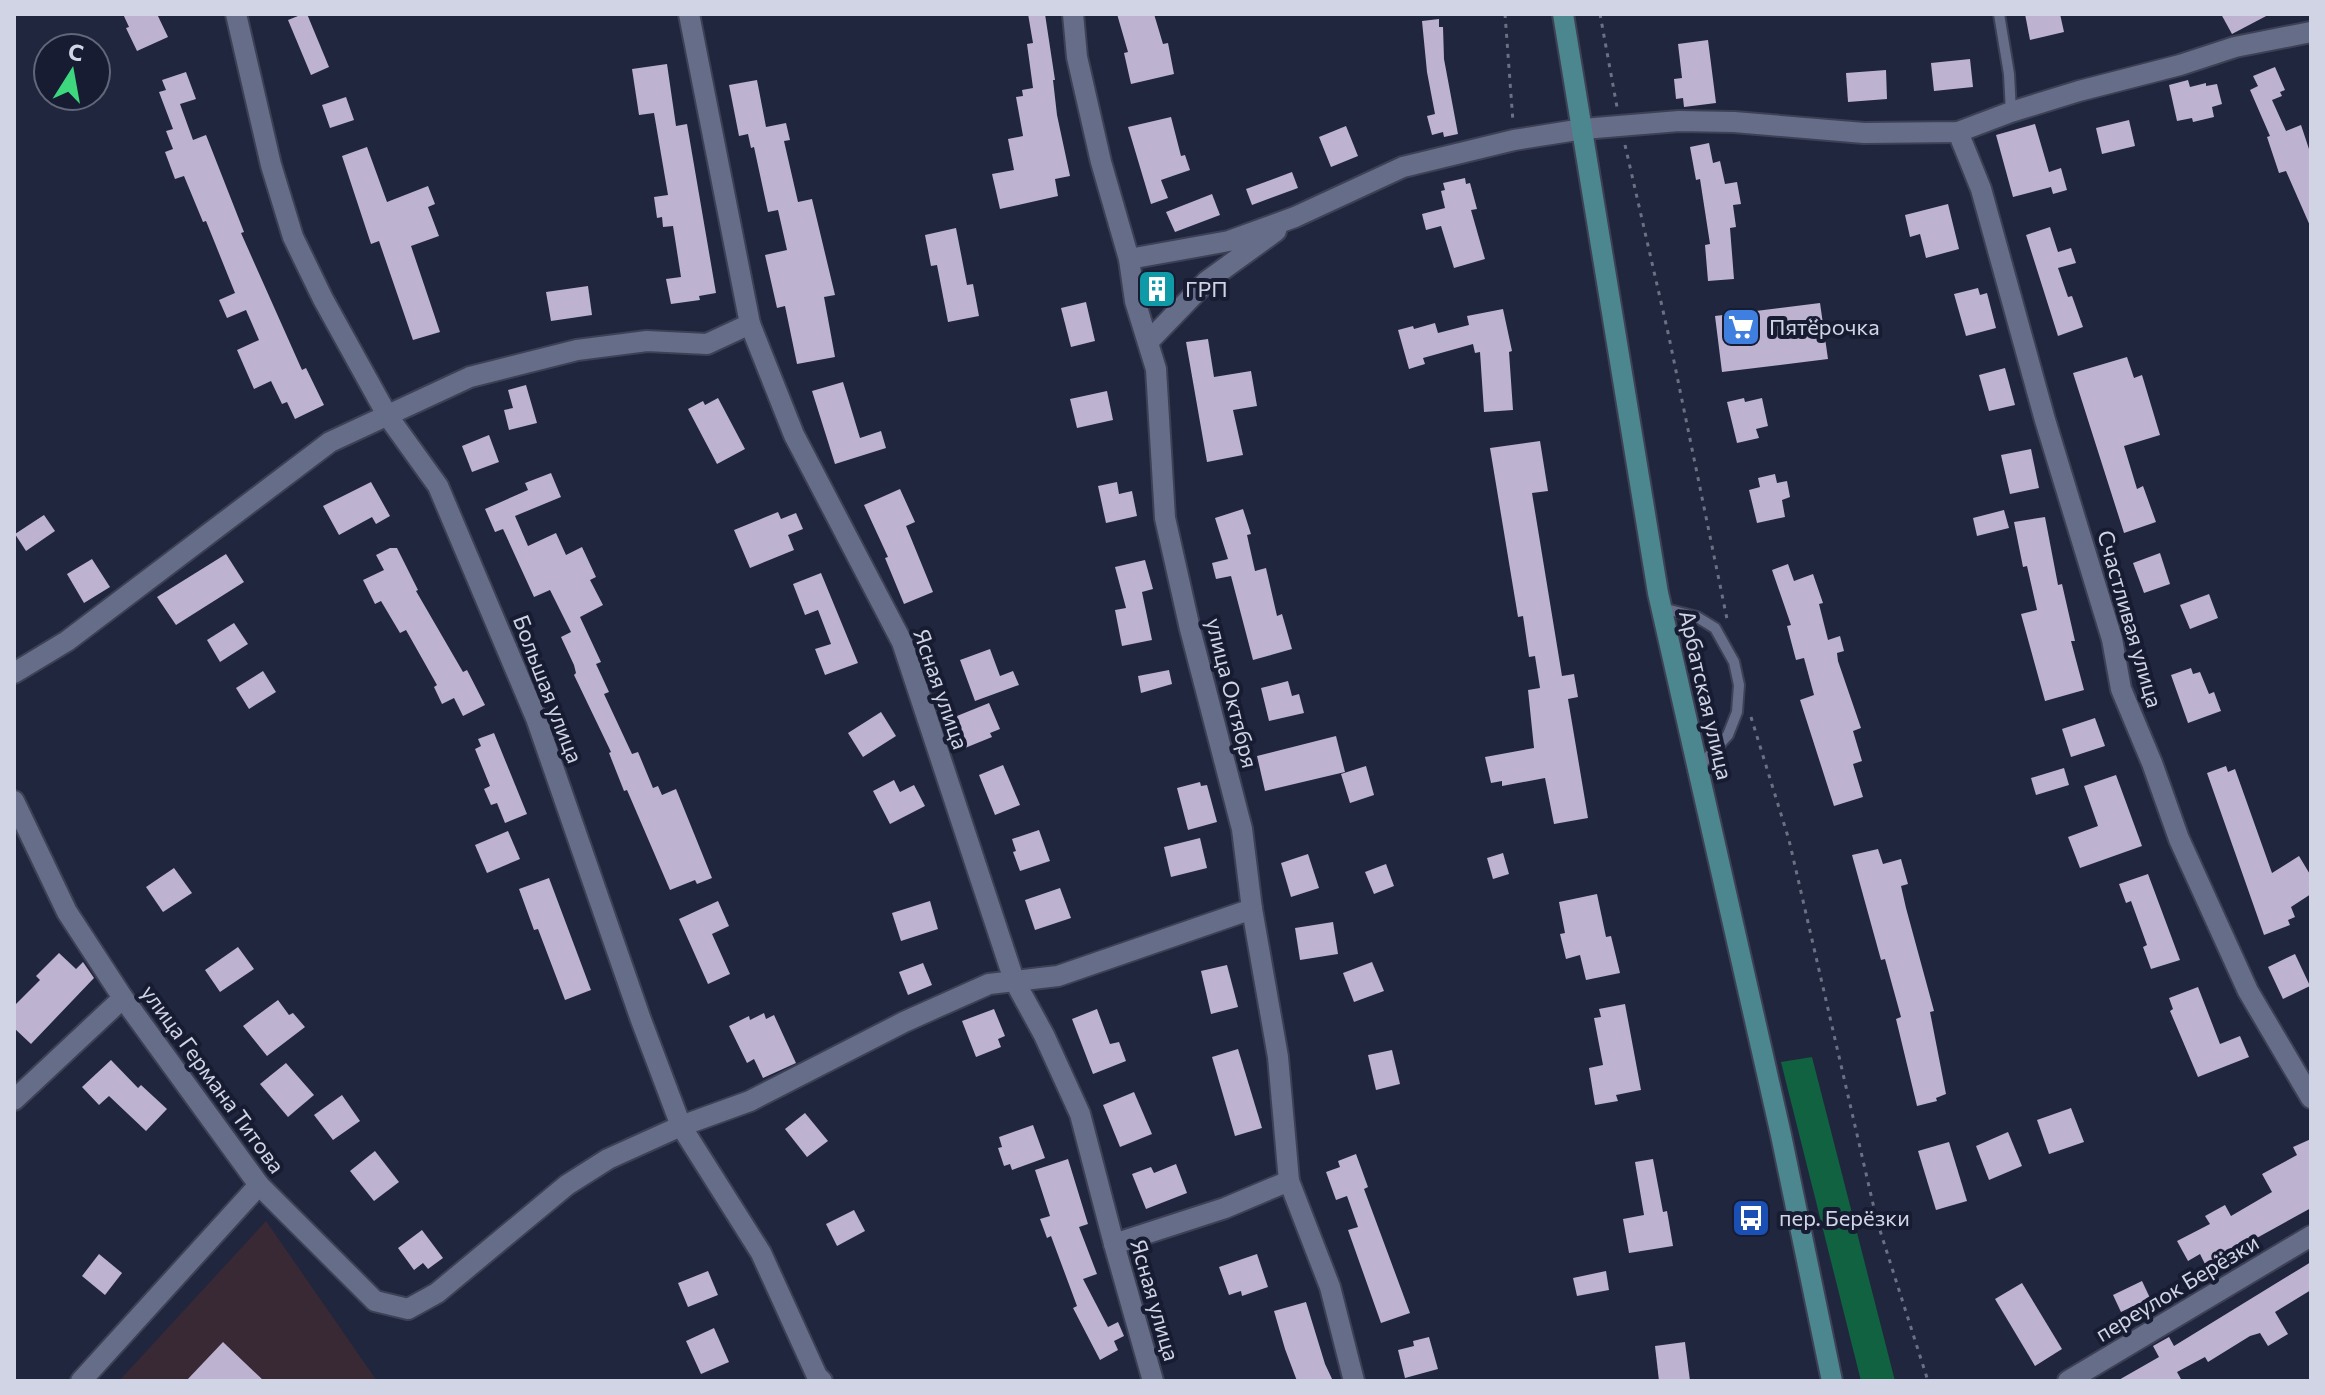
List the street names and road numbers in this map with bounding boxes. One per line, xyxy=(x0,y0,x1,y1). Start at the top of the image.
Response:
street label: Счастливая улица xyxy=(2092,527,2169,711)
street label: Арбатская улица xyxy=(1674,608,1739,782)
street label: Большая улица xyxy=(508,611,589,767)
street label: улица Октября xyxy=(1201,615,1264,771)
street label: Ясная улица xyxy=(908,625,975,753)
street label: улица Германа Титова xyxy=(136,979,291,1178)
street label: переулок Берёзки xyxy=(2090,1228,2263,1347)
street label: Ясная улица xyxy=(1125,1236,1186,1364)

